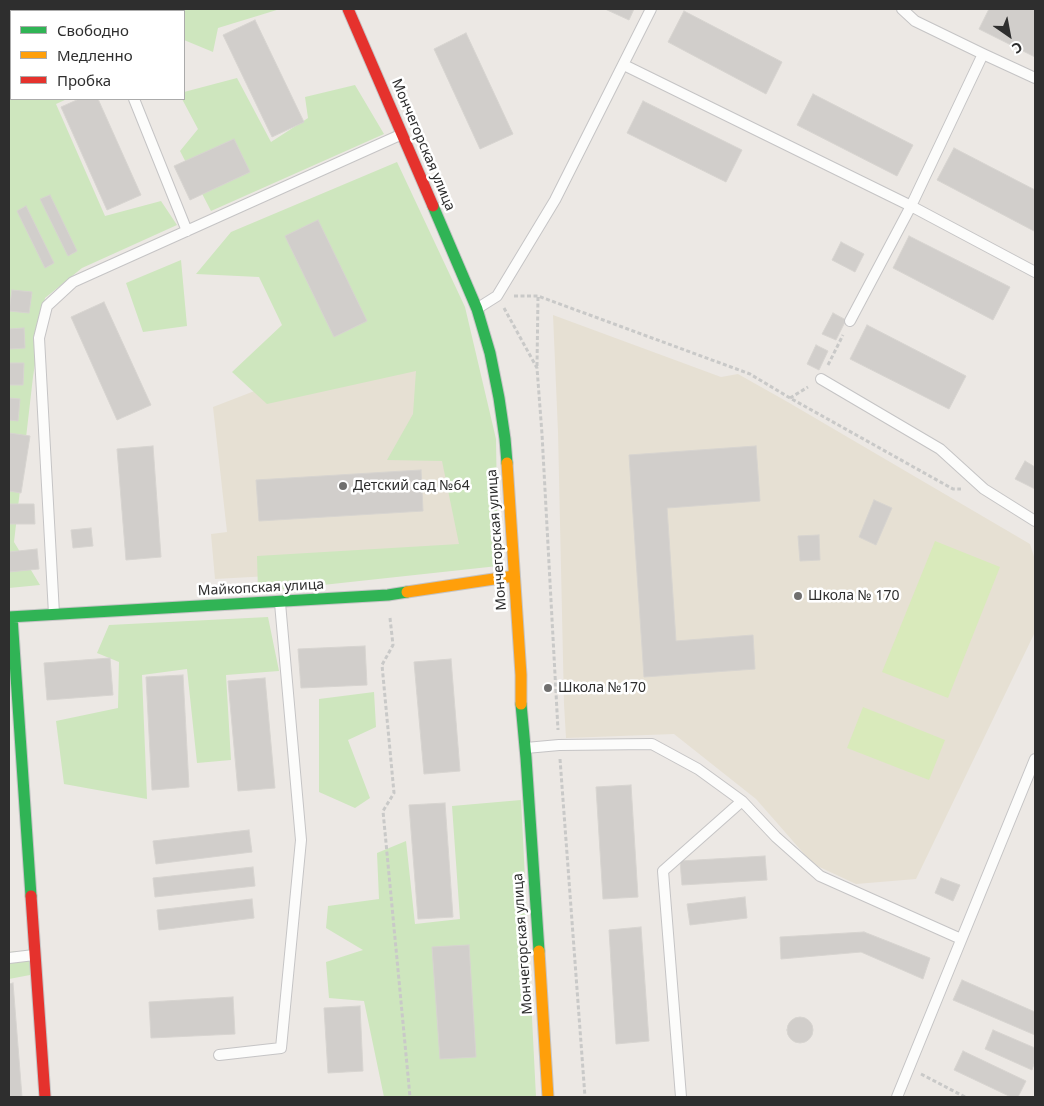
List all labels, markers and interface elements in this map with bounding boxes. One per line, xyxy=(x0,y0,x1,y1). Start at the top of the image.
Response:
legend xyxy=(10,10,185,100)
north arrow xyxy=(984,10,1034,60)
text: Свободно xyxy=(57,20,129,40)
text: С xyxy=(1008,38,1026,58)
text: Медленно xyxy=(57,45,133,65)
text: Пробка xyxy=(57,70,111,90)
street label: Мончегорская улица xyxy=(388,77,458,213)
street label: Мончегорская улица xyxy=(484,469,510,611)
place label: Детский сад №64 xyxy=(353,478,470,494)
marker: Детский сад №64 xyxy=(337,480,349,492)
street label: Майкопская улица xyxy=(197,576,325,600)
place label: Школа № 170 xyxy=(808,588,900,604)
marker: Школа № 170 xyxy=(792,590,804,602)
place label: Школа №170 xyxy=(558,680,646,696)
marker: Школа №170 xyxy=(542,682,554,694)
street label: Мончегорская улица xyxy=(510,873,536,1015)

